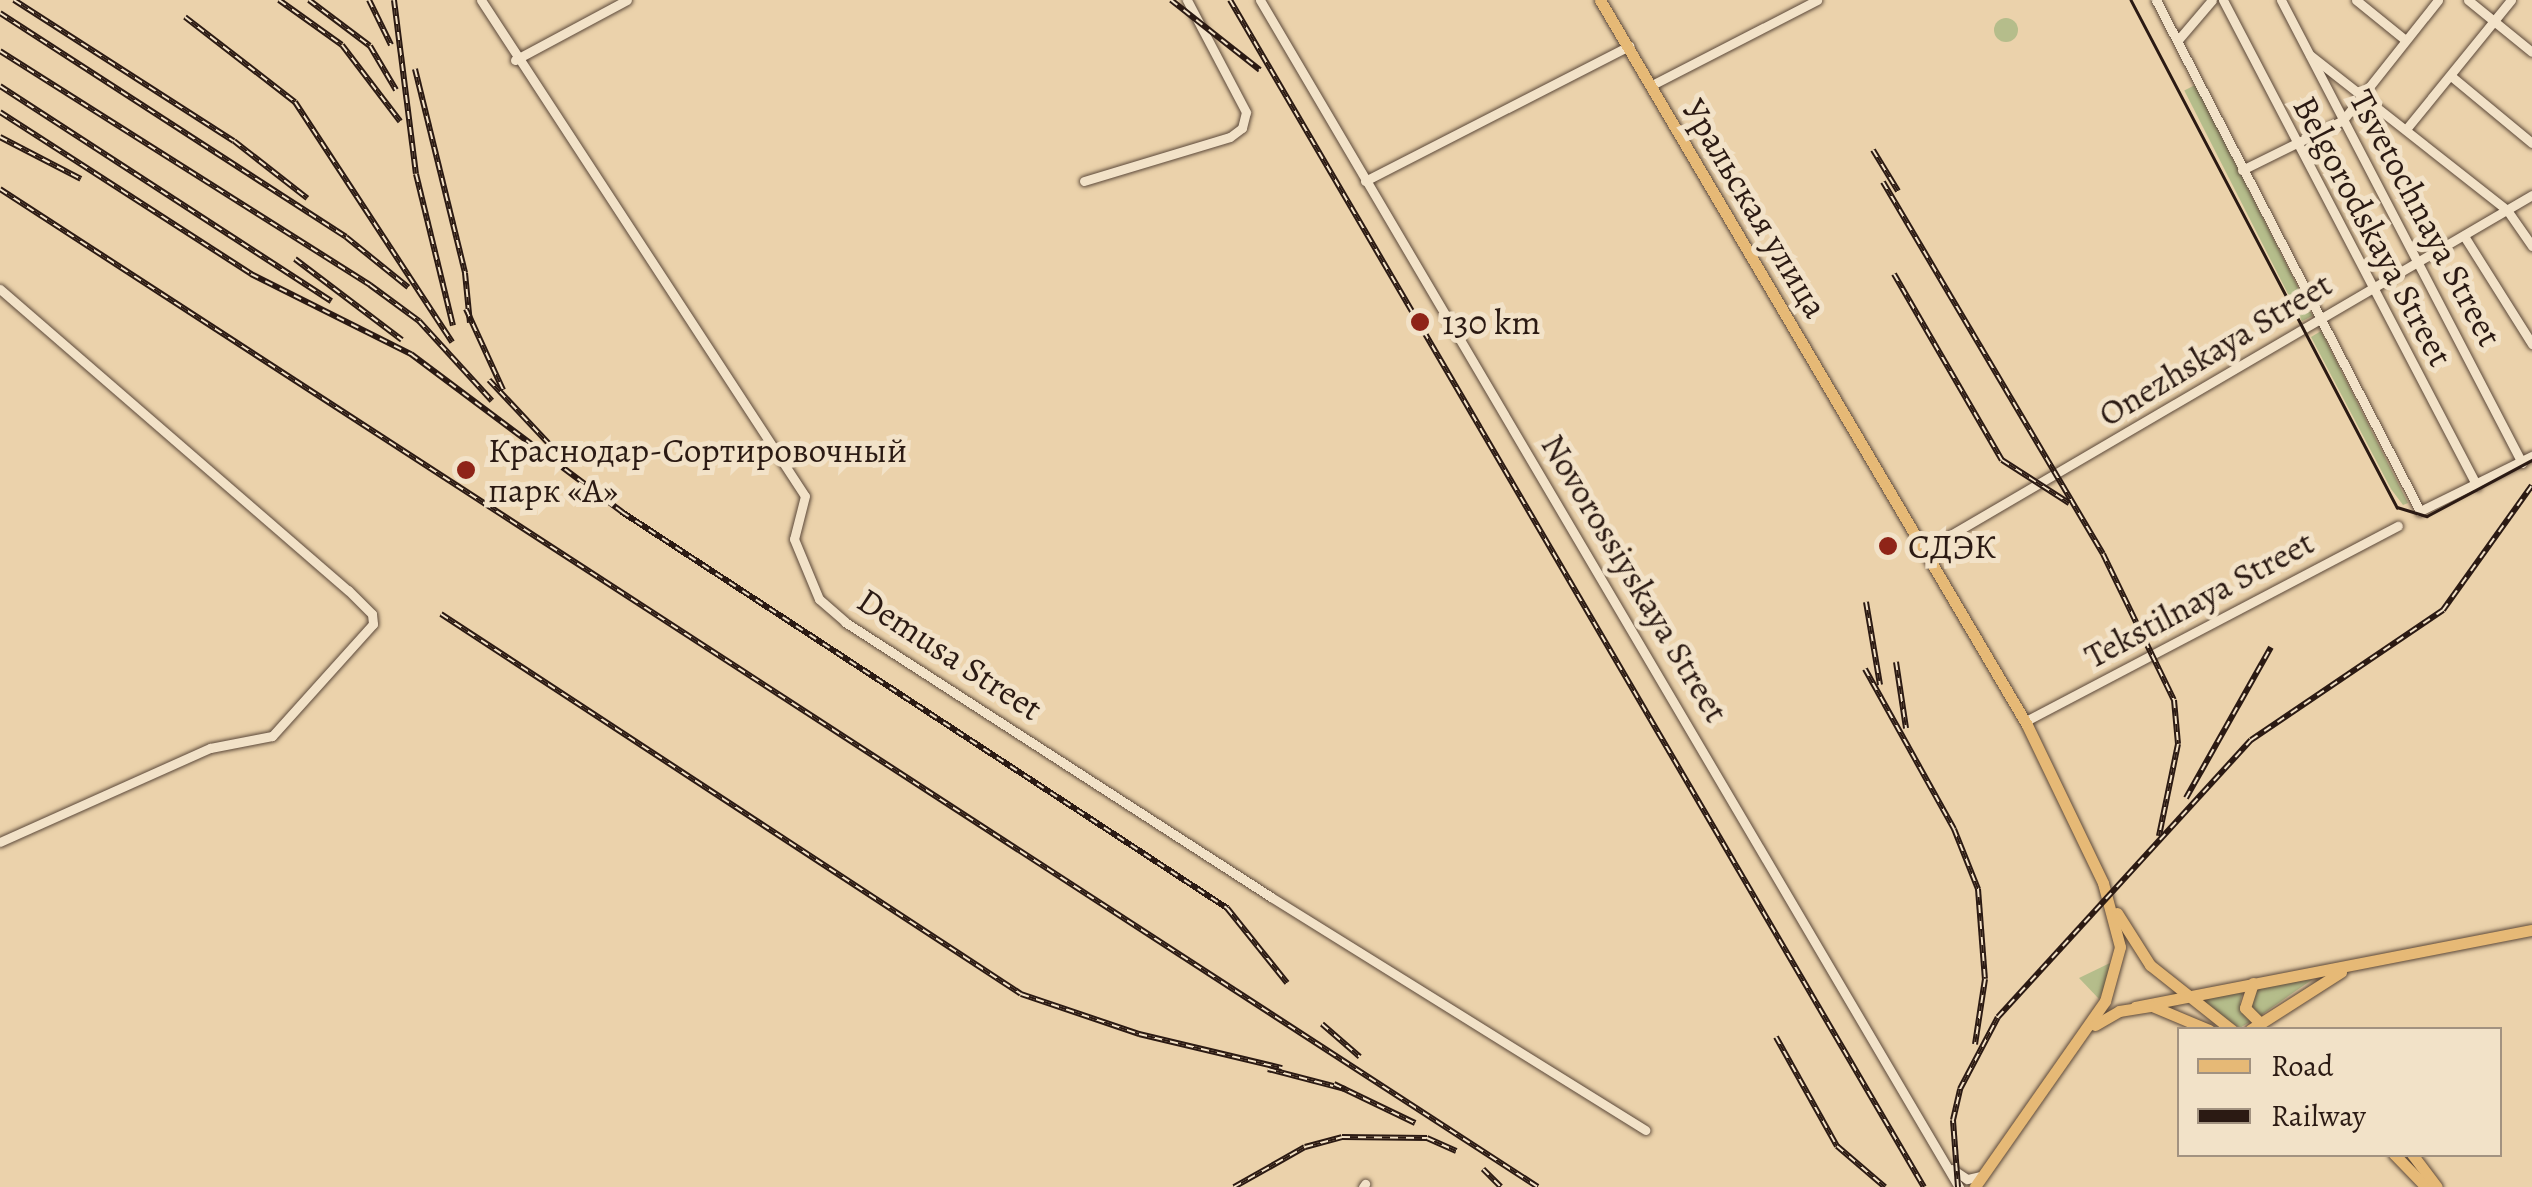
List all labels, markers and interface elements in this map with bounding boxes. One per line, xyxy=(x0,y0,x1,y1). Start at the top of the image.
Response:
street label: Tsvetochnaya Street xyxy=(2341,83,2511,353)
street label: Belgorodskaya Street xyxy=(2284,89,2462,373)
street label: Уральская улица xyxy=(1673,91,1837,325)
street label: Onezhskaya Street xyxy=(2091,263,2339,435)
place label: 130 km xyxy=(1442,301,1541,343)
marker: 130 km xyxy=(1407,309,1433,335)
street label: Novorossiyskaya Street xyxy=(1532,426,1738,730)
place label: Краснодар-Сортировочный парк «А» xyxy=(488,429,907,511)
marker: Краснодар-Сортировочный парк «А» xyxy=(453,457,479,483)
street label: Tekstilnaya Street xyxy=(2077,521,2321,677)
place label: СДЭК xyxy=(1908,525,1996,567)
marker: СДЭК xyxy=(1877,535,1899,557)
street label: Demusa Street xyxy=(850,579,1050,729)
legend xyxy=(2177,1027,2502,1157)
text: Road xyxy=(2271,1046,2333,1086)
text: Railway xyxy=(2271,1096,2366,1136)

